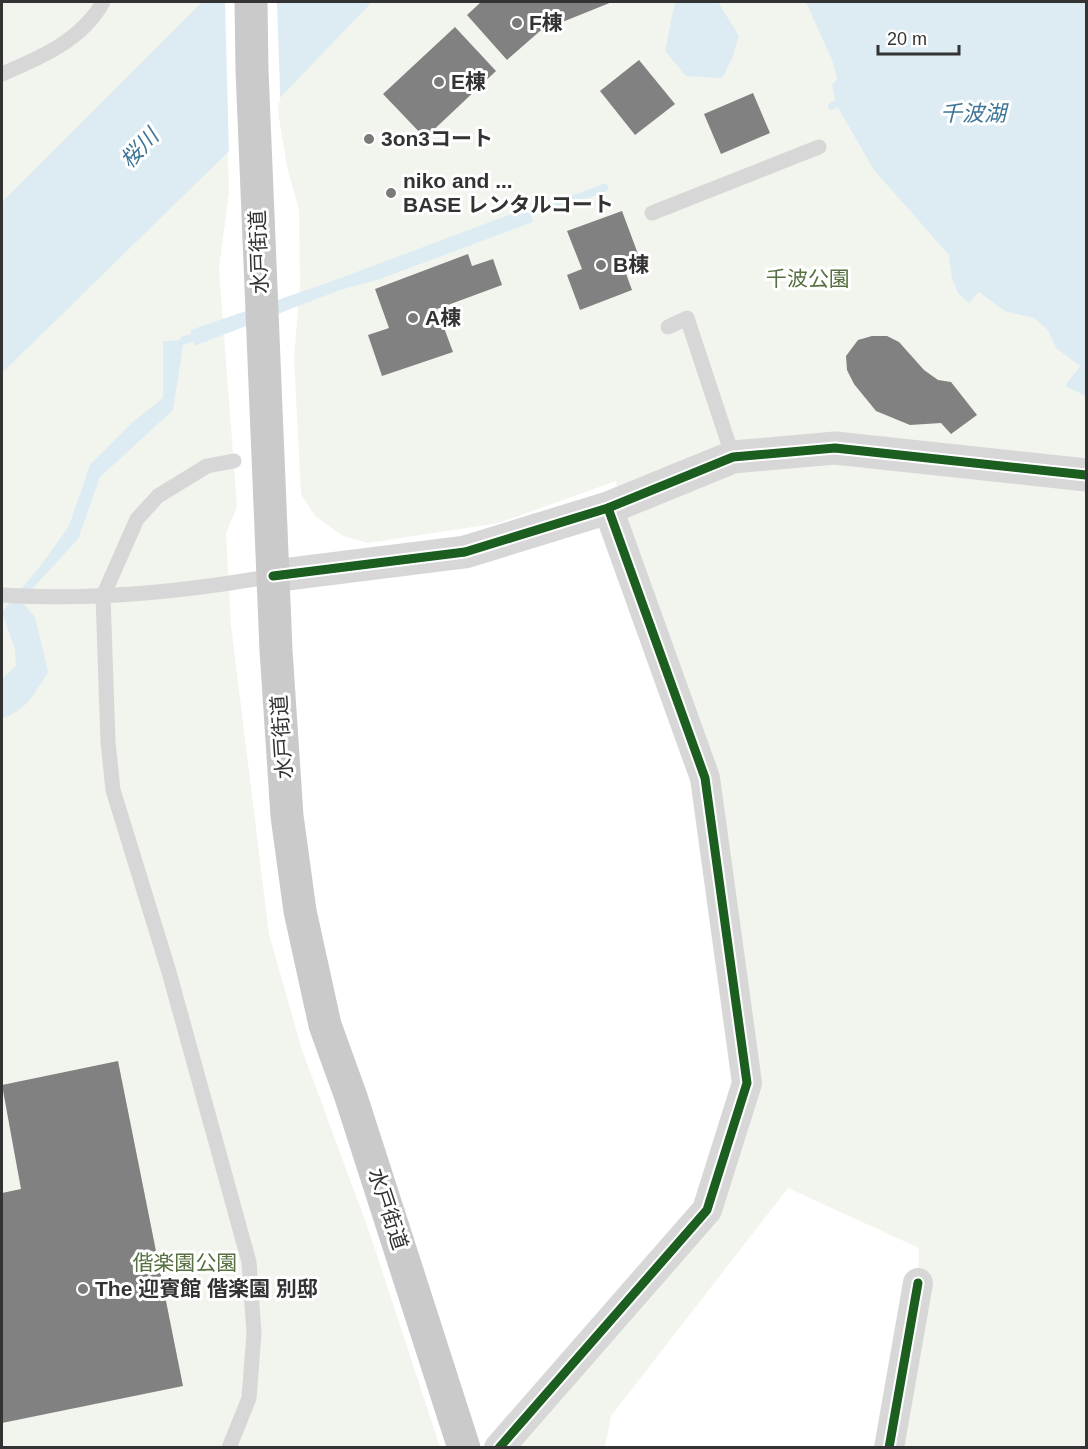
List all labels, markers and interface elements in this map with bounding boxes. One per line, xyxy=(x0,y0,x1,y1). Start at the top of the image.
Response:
place label: F棟 xyxy=(529,11,563,34)
marker: F棟 xyxy=(510,16,524,30)
scale bar xyxy=(878,18,959,56)
text: 20 m xyxy=(887,29,927,49)
place label: E棟 xyxy=(451,70,486,93)
marker: E棟 xyxy=(432,75,446,89)
water label: 千波湖 xyxy=(940,101,1009,126)
water label: 桜川 xyxy=(115,122,165,173)
place label: 3on3コート xyxy=(381,127,493,150)
marker: 3on3コート xyxy=(362,132,376,146)
place label: niko and ... BASE レンタルコート xyxy=(403,169,614,216)
marker: niko and ... BASE レンタルコート xyxy=(384,186,398,200)
street label: 水戸街道 xyxy=(246,210,271,294)
place label: B棟 xyxy=(613,253,649,276)
marker: B棟 xyxy=(594,258,608,272)
park label: 千波公園 xyxy=(766,267,850,290)
place label: A棟 xyxy=(425,306,461,329)
marker: A棟 xyxy=(406,311,420,325)
street label: 水戸街道 xyxy=(267,694,296,780)
street label: 水戸街道 xyxy=(365,1165,412,1252)
park label: 偕楽園公園 xyxy=(133,1251,238,1274)
place label: The 迎賓館 偕楽園 別邸 xyxy=(95,1277,318,1300)
marker: The 迎賓館 偕楽園 別邸 xyxy=(76,1282,90,1296)

